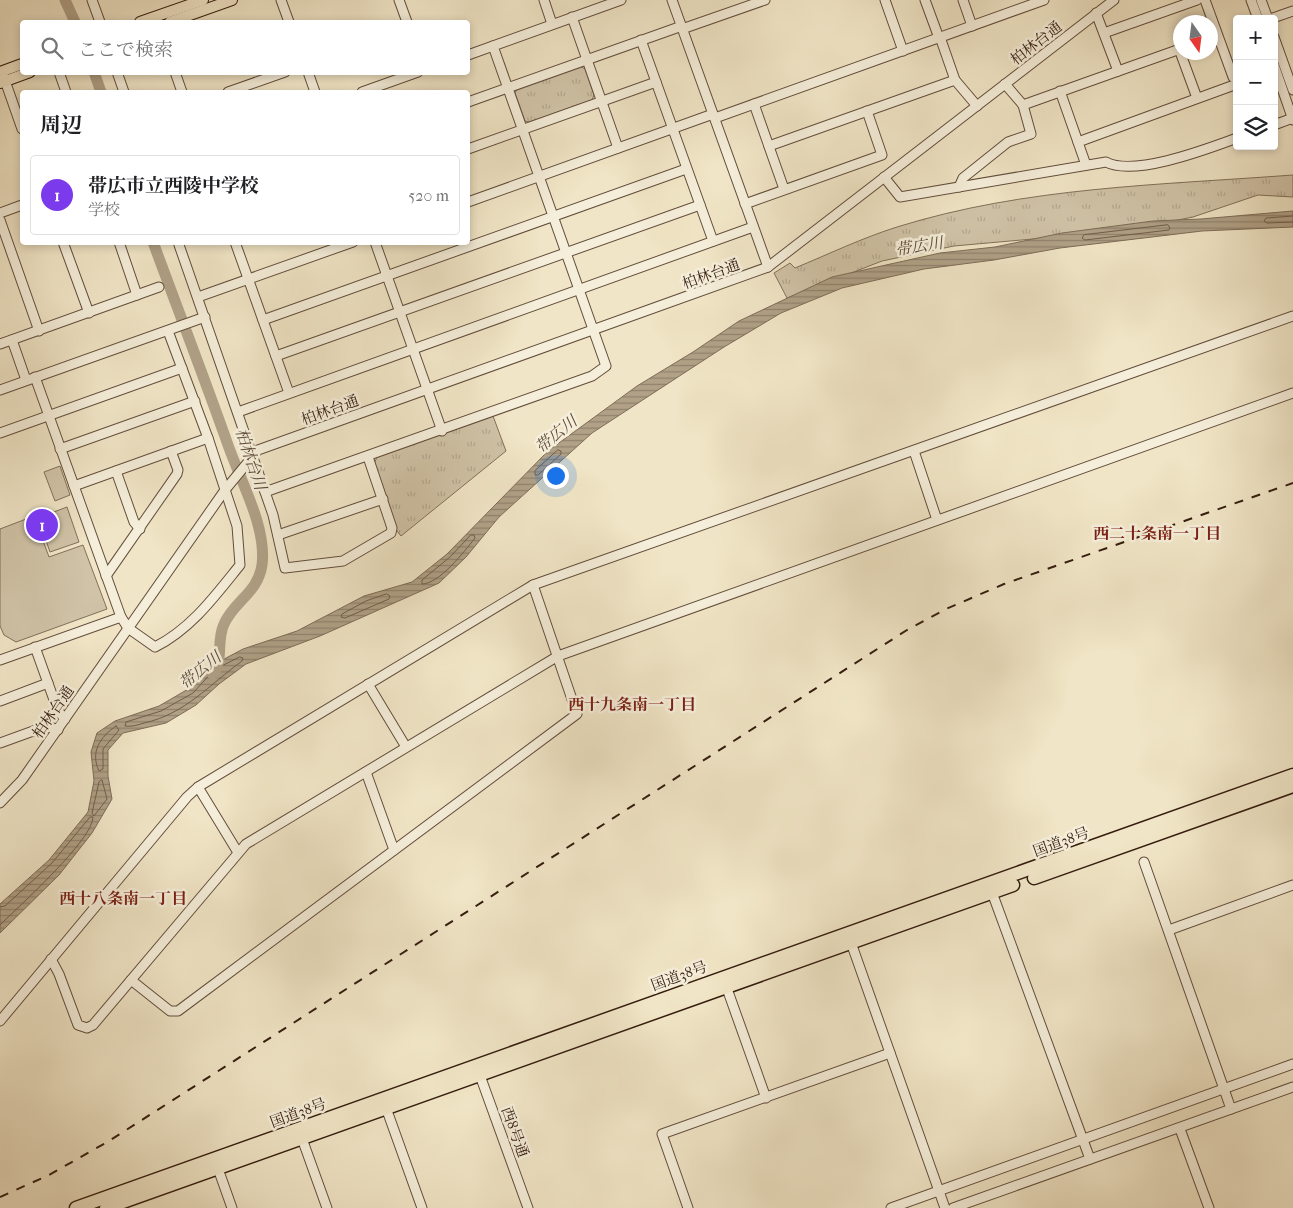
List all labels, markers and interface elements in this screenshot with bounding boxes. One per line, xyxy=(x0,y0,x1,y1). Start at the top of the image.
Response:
north arrow xyxy=(1173,15,1218,60)
map controls xyxy=(1233,15,1278,150)
button: + xyxy=(1233,15,1278,60)
street label: 柏林台通 xyxy=(1007,17,1065,69)
search box xyxy=(20,20,470,75)
icon: search xyxy=(38,34,66,62)
text: ここで検索 xyxy=(78,39,173,61)
button: − xyxy=(1233,60,1278,105)
button: layers xyxy=(1233,105,1278,150)
text: 周辺 xyxy=(40,113,82,137)
text: 帯広市立西陵中学校 xyxy=(88,175,259,197)
text: 1 xyxy=(54,186,60,205)
text: 520 m xyxy=(408,186,449,205)
text: 学校 xyxy=(88,200,120,219)
water label: 帯広川 xyxy=(894,233,946,259)
street label: 柏林台通 xyxy=(680,255,742,293)
street label: 柏林台通 xyxy=(299,391,361,429)
water label: 帯広川 xyxy=(531,410,582,456)
water label: 柏林台川 xyxy=(232,426,271,494)
your location xyxy=(543,463,569,489)
pin: 1 xyxy=(26,506,58,544)
district label: 西二十条南一丁目 xyxy=(1093,524,1221,543)
water label: 帯広川 xyxy=(175,646,226,692)
street label: 柏林台通 xyxy=(28,682,78,742)
district label: 西十九条南一丁目 xyxy=(568,695,696,714)
street label: 国道38号 xyxy=(1030,824,1092,860)
district label: 西十八条南一丁目 xyxy=(59,889,187,908)
street label: 国道38号 xyxy=(648,958,710,994)
street label: 国道38号 xyxy=(267,1095,329,1131)
street label: 西8号通 xyxy=(498,1104,532,1160)

